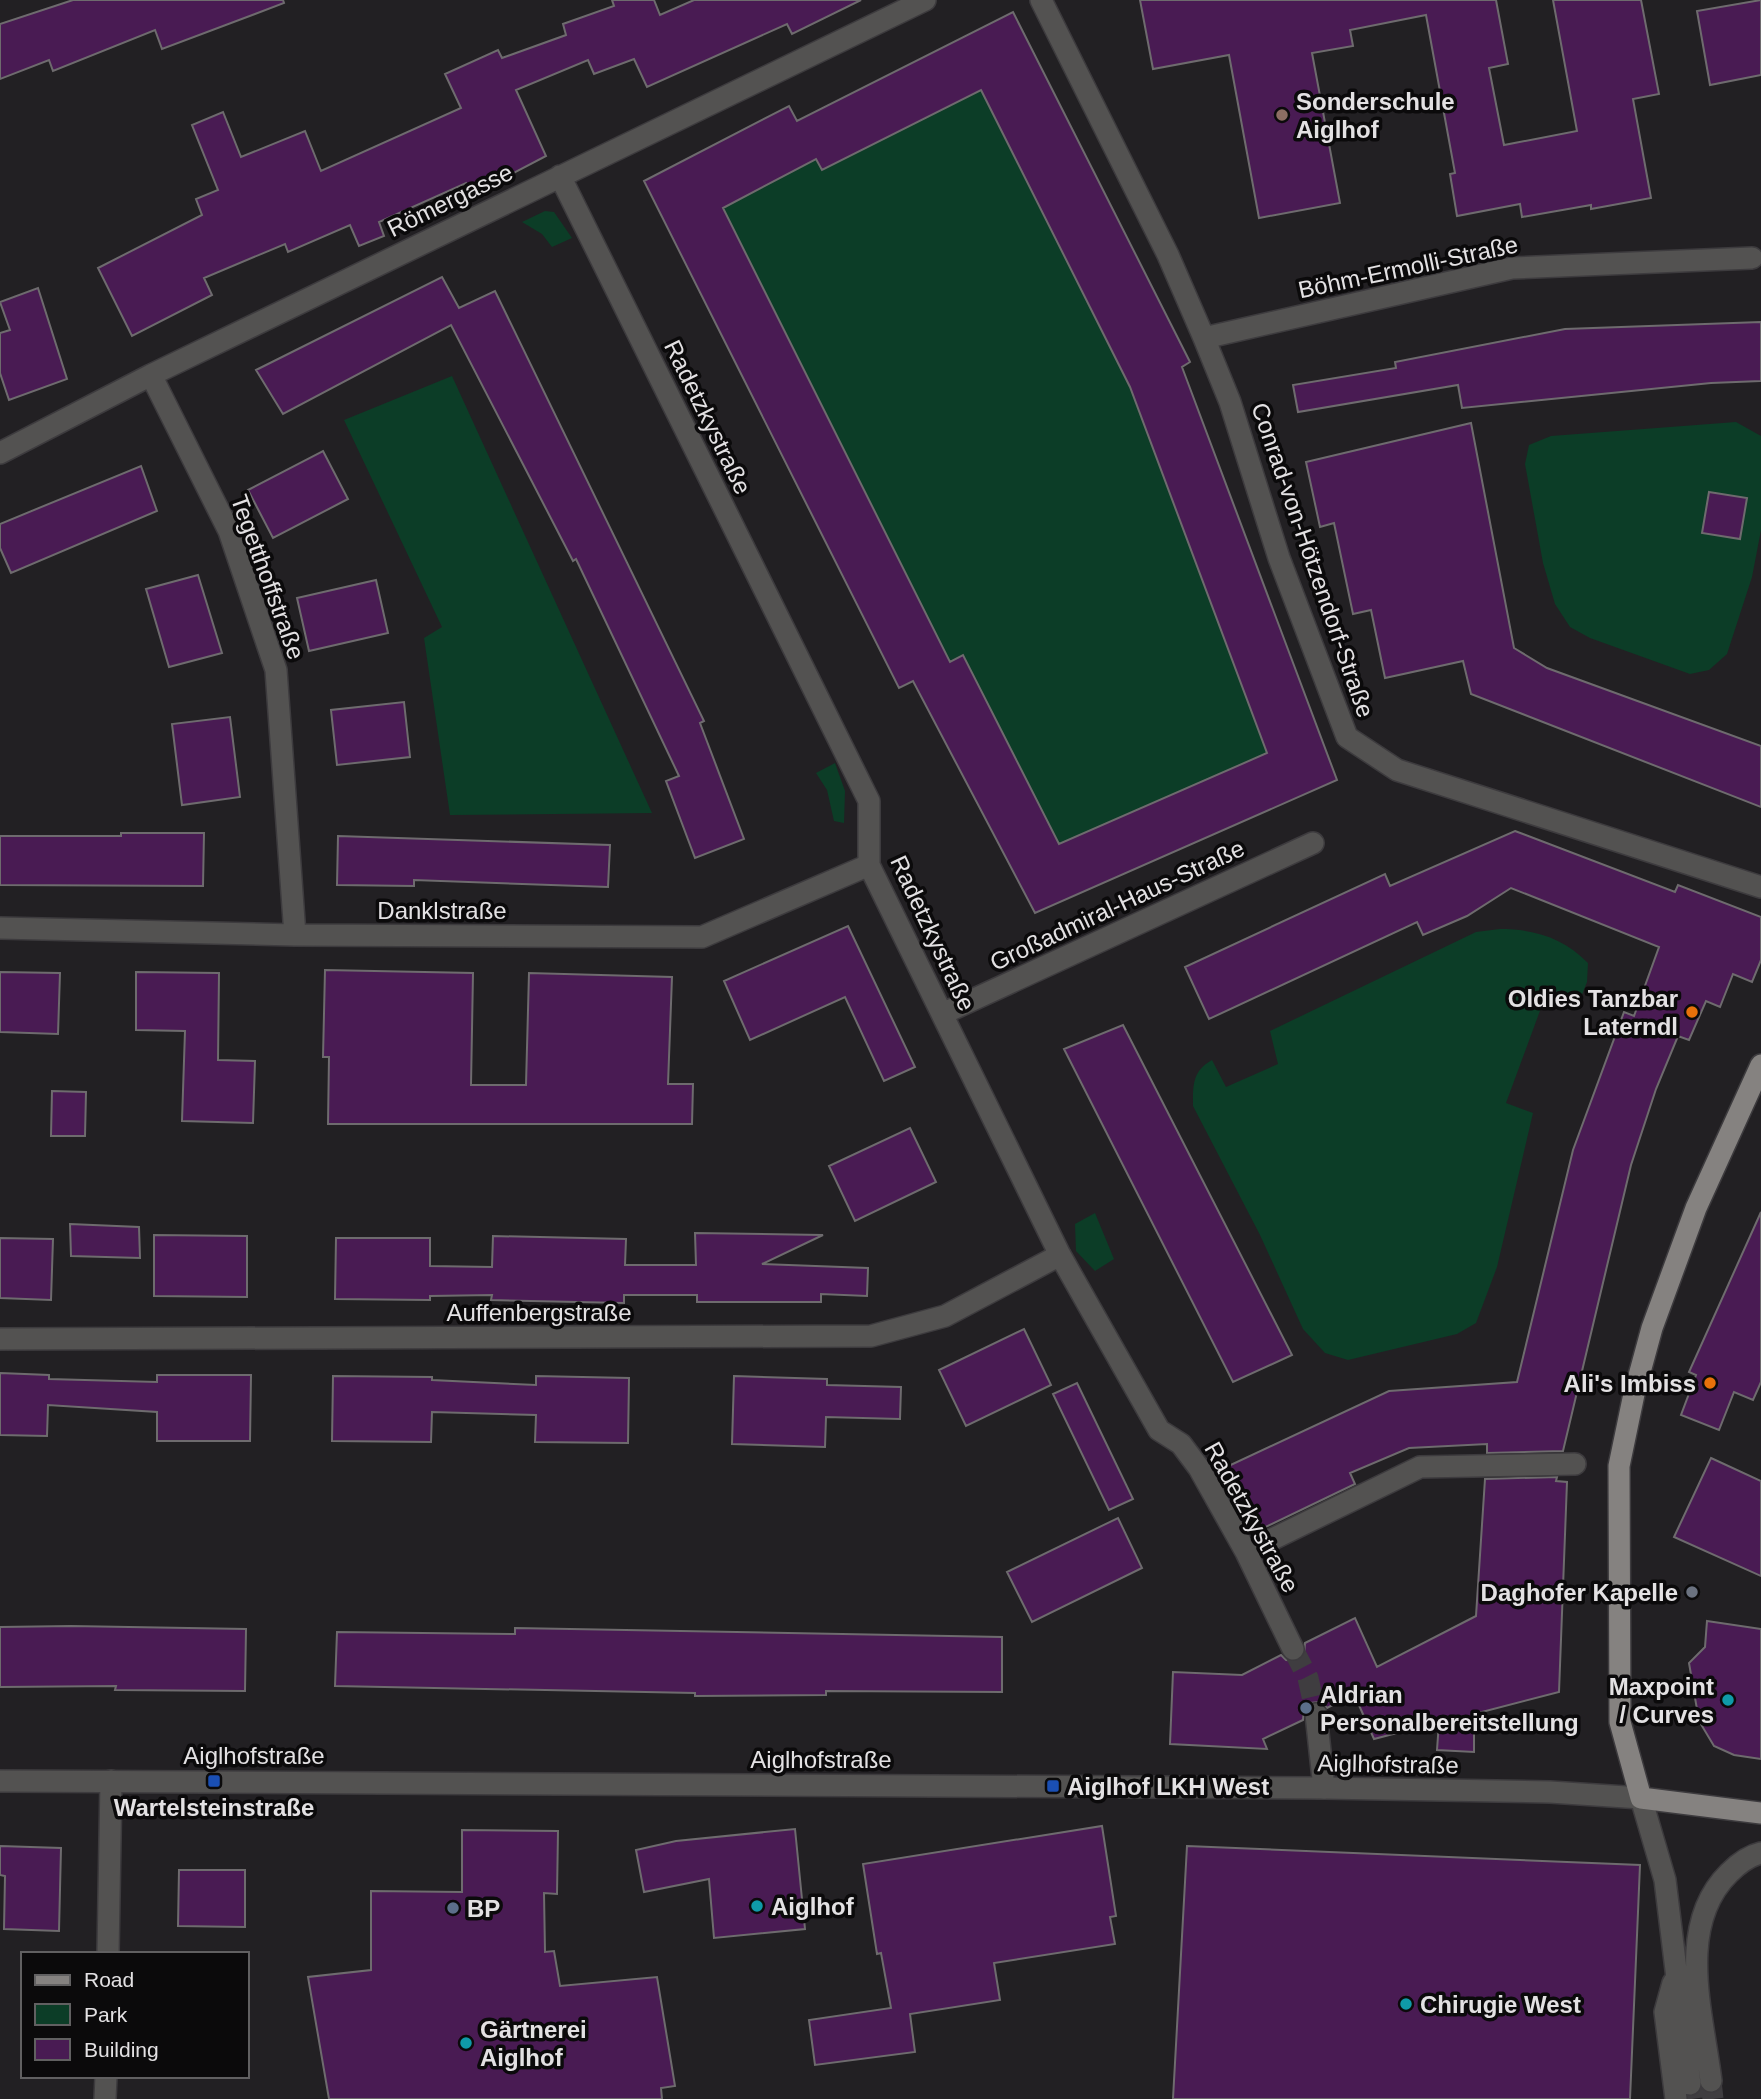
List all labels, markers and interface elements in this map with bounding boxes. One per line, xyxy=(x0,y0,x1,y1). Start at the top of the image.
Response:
place label: Sonderschule Aiglhof xyxy=(1296,88,1455,143)
marker: Sonderschule Aiglhof xyxy=(1274,107,1290,123)
street label: Römergasse xyxy=(383,158,517,242)
street label: Böhm-Ermolli-Straße xyxy=(1296,231,1520,303)
street label: Radetzkystraße xyxy=(659,336,757,498)
street label: Conrad-von-Hötzendorf-Straße xyxy=(1246,399,1380,721)
street label: Tegetthoffstraße xyxy=(226,491,310,663)
street label: Großadmiral-Haus-Straße xyxy=(986,834,1248,976)
street label: Radetzkystraße xyxy=(885,851,981,1015)
street label: Danklstraße xyxy=(377,897,507,924)
place label: Oldies Tanzbar Laterndl xyxy=(1508,985,1678,1040)
marker: Oldies Tanzbar Laterndl xyxy=(1684,1004,1700,1020)
street label: Auffenbergstraße xyxy=(446,1299,632,1326)
place label: Ali's Imbiss xyxy=(1564,1370,1696,1397)
marker: Ali's Imbiss xyxy=(1702,1375,1718,1391)
street label: Radetzkystraße xyxy=(1199,1437,1305,1597)
place label: Daghofer Kapelle xyxy=(1481,1579,1678,1606)
marker: Daghofer Kapelle xyxy=(1684,1584,1700,1600)
place label: Maxpoint / Curves xyxy=(1609,1673,1714,1728)
place label: Aldrian Personalbereitstellung xyxy=(1320,1681,1579,1736)
marker: Maxpoint / Curves xyxy=(1720,1692,1736,1708)
marker: Aldrian Personalbereitstellung xyxy=(1298,1700,1314,1716)
street label: Aiglhofstraße xyxy=(183,1742,325,1769)
street label: Aiglhofstraße xyxy=(750,1746,892,1773)
street label: Aiglhofstraße xyxy=(1317,1749,1459,1779)
marker: Wartelsteinstraße xyxy=(206,1773,222,1789)
place label: Aiglhof LKH West xyxy=(1067,1773,1269,1800)
marker: Aiglhof LKH West xyxy=(1045,1778,1061,1794)
place label: Wartelsteinstraße xyxy=(114,1794,314,1821)
place label: Aiglhof xyxy=(771,1893,855,1920)
place label: BP xyxy=(467,1895,500,1922)
marker: Aiglhof xyxy=(749,1898,765,1914)
marker: BP xyxy=(445,1900,461,1916)
legend xyxy=(21,1952,248,2078)
text: Road xyxy=(84,1968,134,1991)
place label: Chirugie West xyxy=(1420,1991,1581,2018)
marker: Chirugie West xyxy=(1398,1996,1414,2012)
text: Park xyxy=(84,2003,128,2026)
place label: Gärtnerei Aiglhof xyxy=(480,2016,587,2071)
marker: Gärtnerei Aiglhof xyxy=(458,2035,474,2051)
text: Building xyxy=(84,2038,159,2061)

